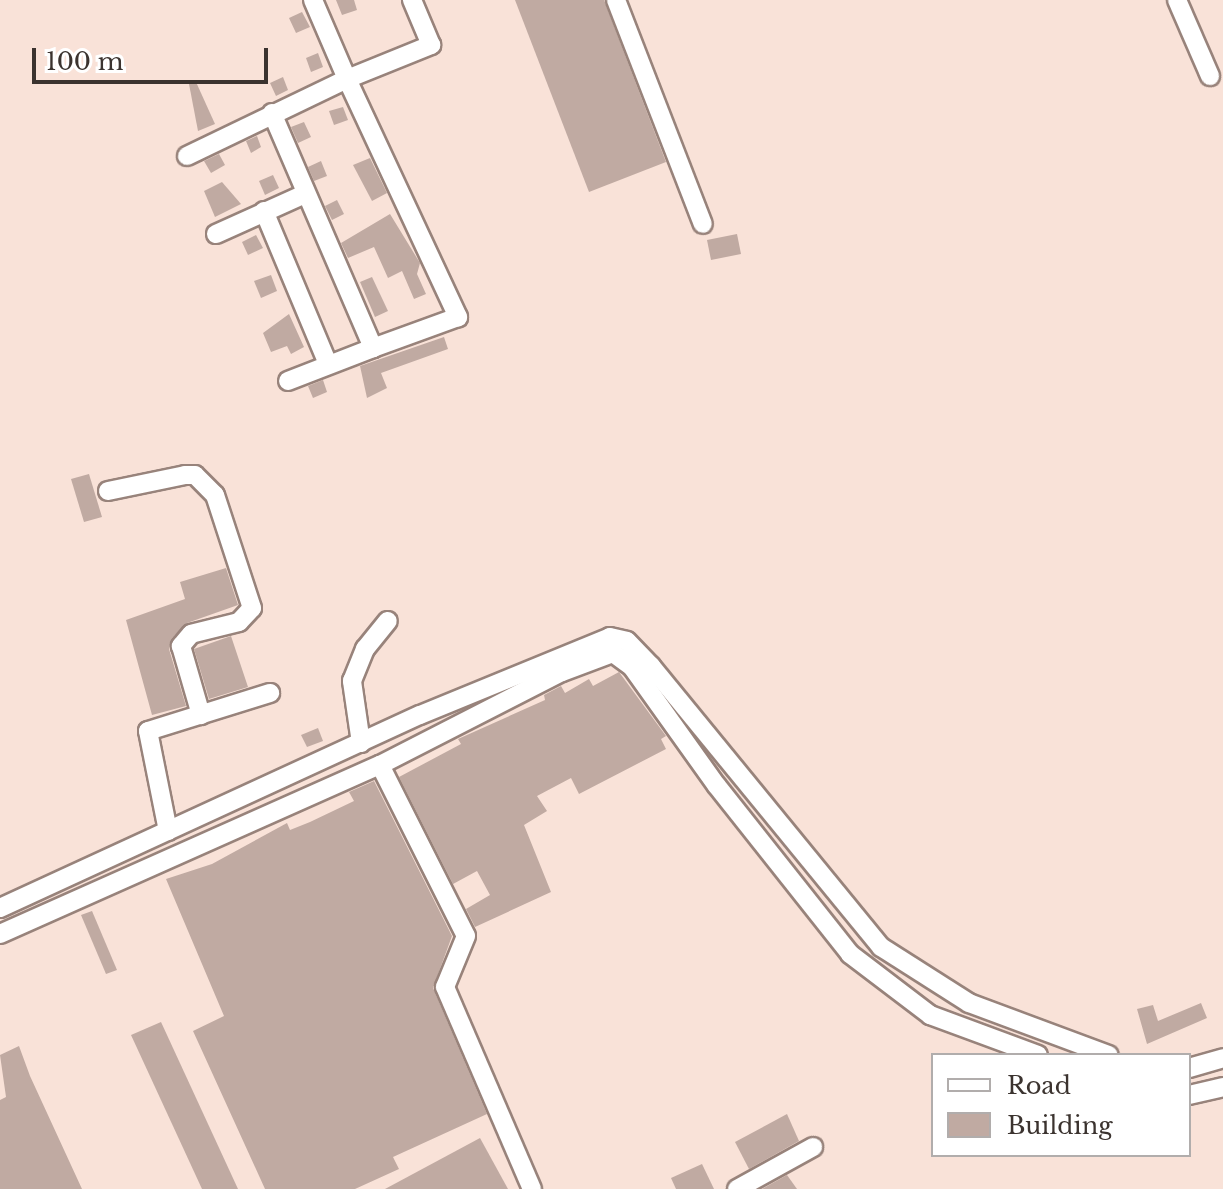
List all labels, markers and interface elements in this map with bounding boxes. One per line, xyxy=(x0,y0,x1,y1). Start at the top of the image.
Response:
scale bar xyxy=(36,32,272,82)
text: 100 m xyxy=(46,47,124,76)
legend xyxy=(931,1053,1191,1157)
text: Road xyxy=(1007,1071,1071,1100)
text: Building xyxy=(1007,1111,1113,1140)

